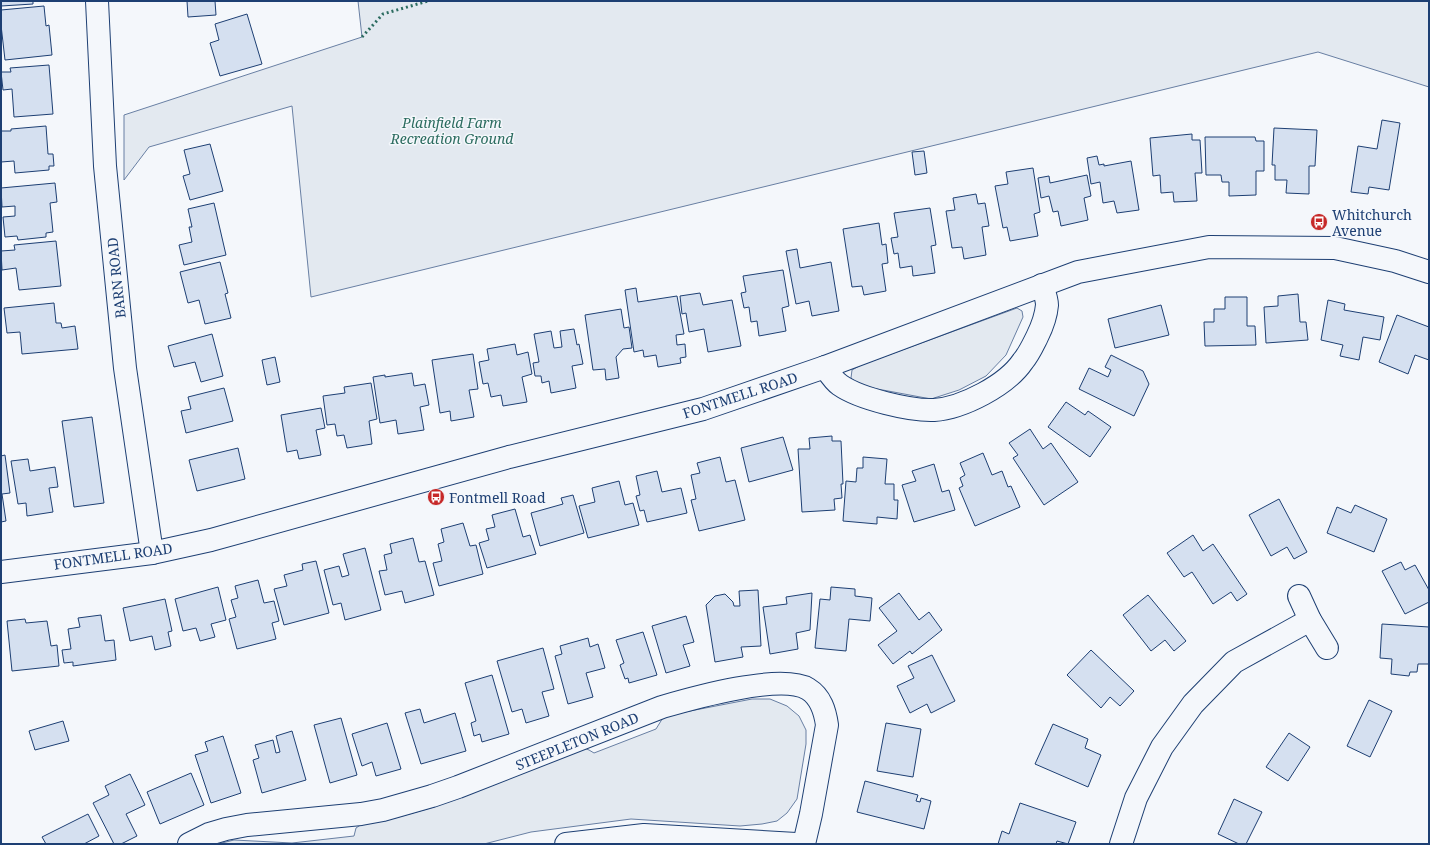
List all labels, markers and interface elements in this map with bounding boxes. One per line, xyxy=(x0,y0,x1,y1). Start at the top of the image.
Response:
park label: Plainfield Farm Recreation Ground xyxy=(390,113,514,148)
place label: Whitchurch Avenue xyxy=(1332,205,1412,240)
bus stop icon: Whitchurch Avenue xyxy=(1309,212,1329,232)
street label: BARN ROAD xyxy=(102,237,130,319)
street label: FONTMELL ROAD xyxy=(680,367,800,423)
bus stop icon: Fontmell Road xyxy=(426,487,446,507)
place label: Fontmell Road xyxy=(449,488,546,507)
street label: FONTMELL ROAD xyxy=(52,538,174,574)
street label: STEEPLETON ROAD xyxy=(513,708,641,774)

